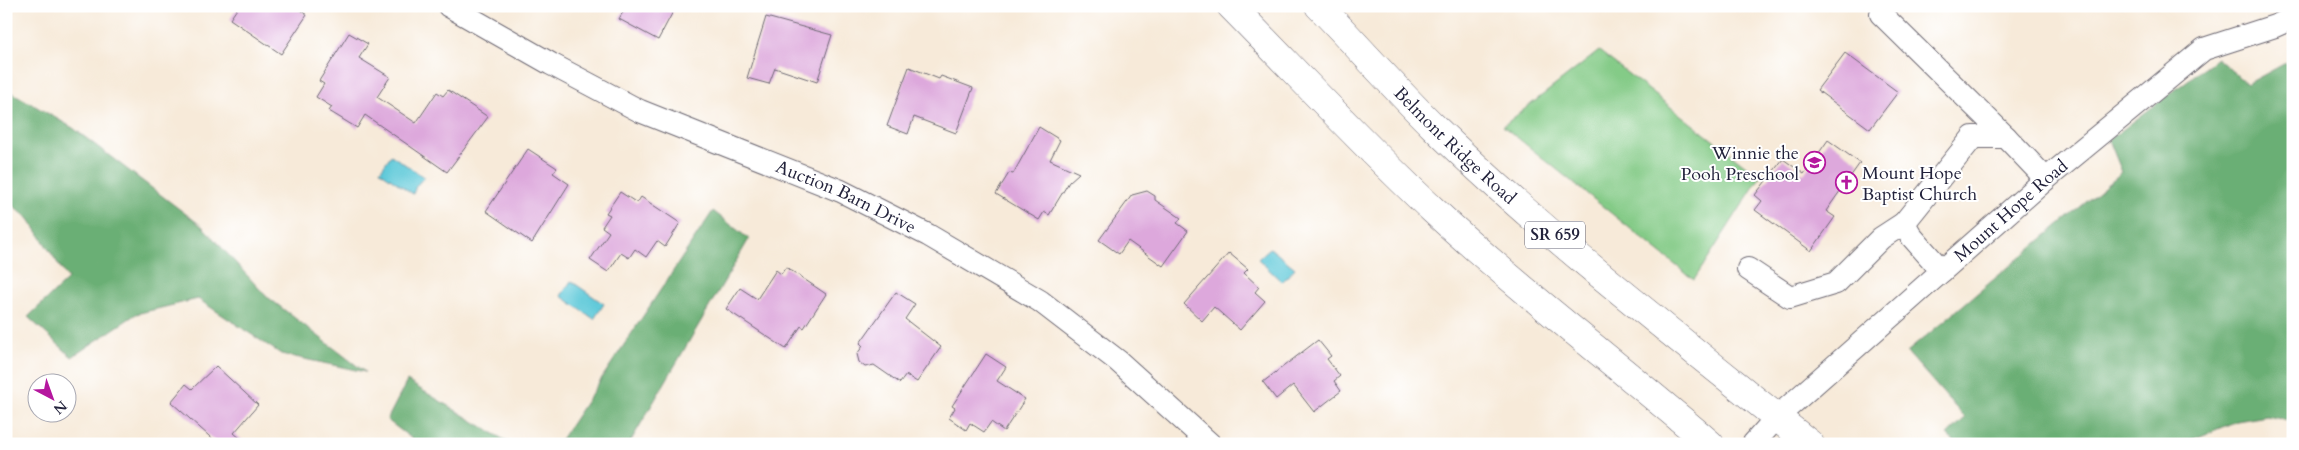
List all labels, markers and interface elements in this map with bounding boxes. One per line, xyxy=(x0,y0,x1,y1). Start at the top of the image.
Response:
street label: Belmont Ridge Road xyxy=(1388,81,1522,210)
place label: Winnie the Pooh Preschool xyxy=(1681,141,1799,187)
school or university icon: Winnie the Pooh Preschool xyxy=(1803,151,1827,175)
street label: Mount Hope Road xyxy=(1948,153,2073,268)
street label: Auction Barn Drive xyxy=(772,154,920,239)
place label: Mount Hope Baptist Church xyxy=(1862,161,1977,207)
church icon: Mount Hope Baptist Church xyxy=(1834,171,1858,195)
road number: SR 659 xyxy=(1525,222,1585,248)
north arrow xyxy=(28,372,78,422)
text: N xyxy=(49,396,71,419)

